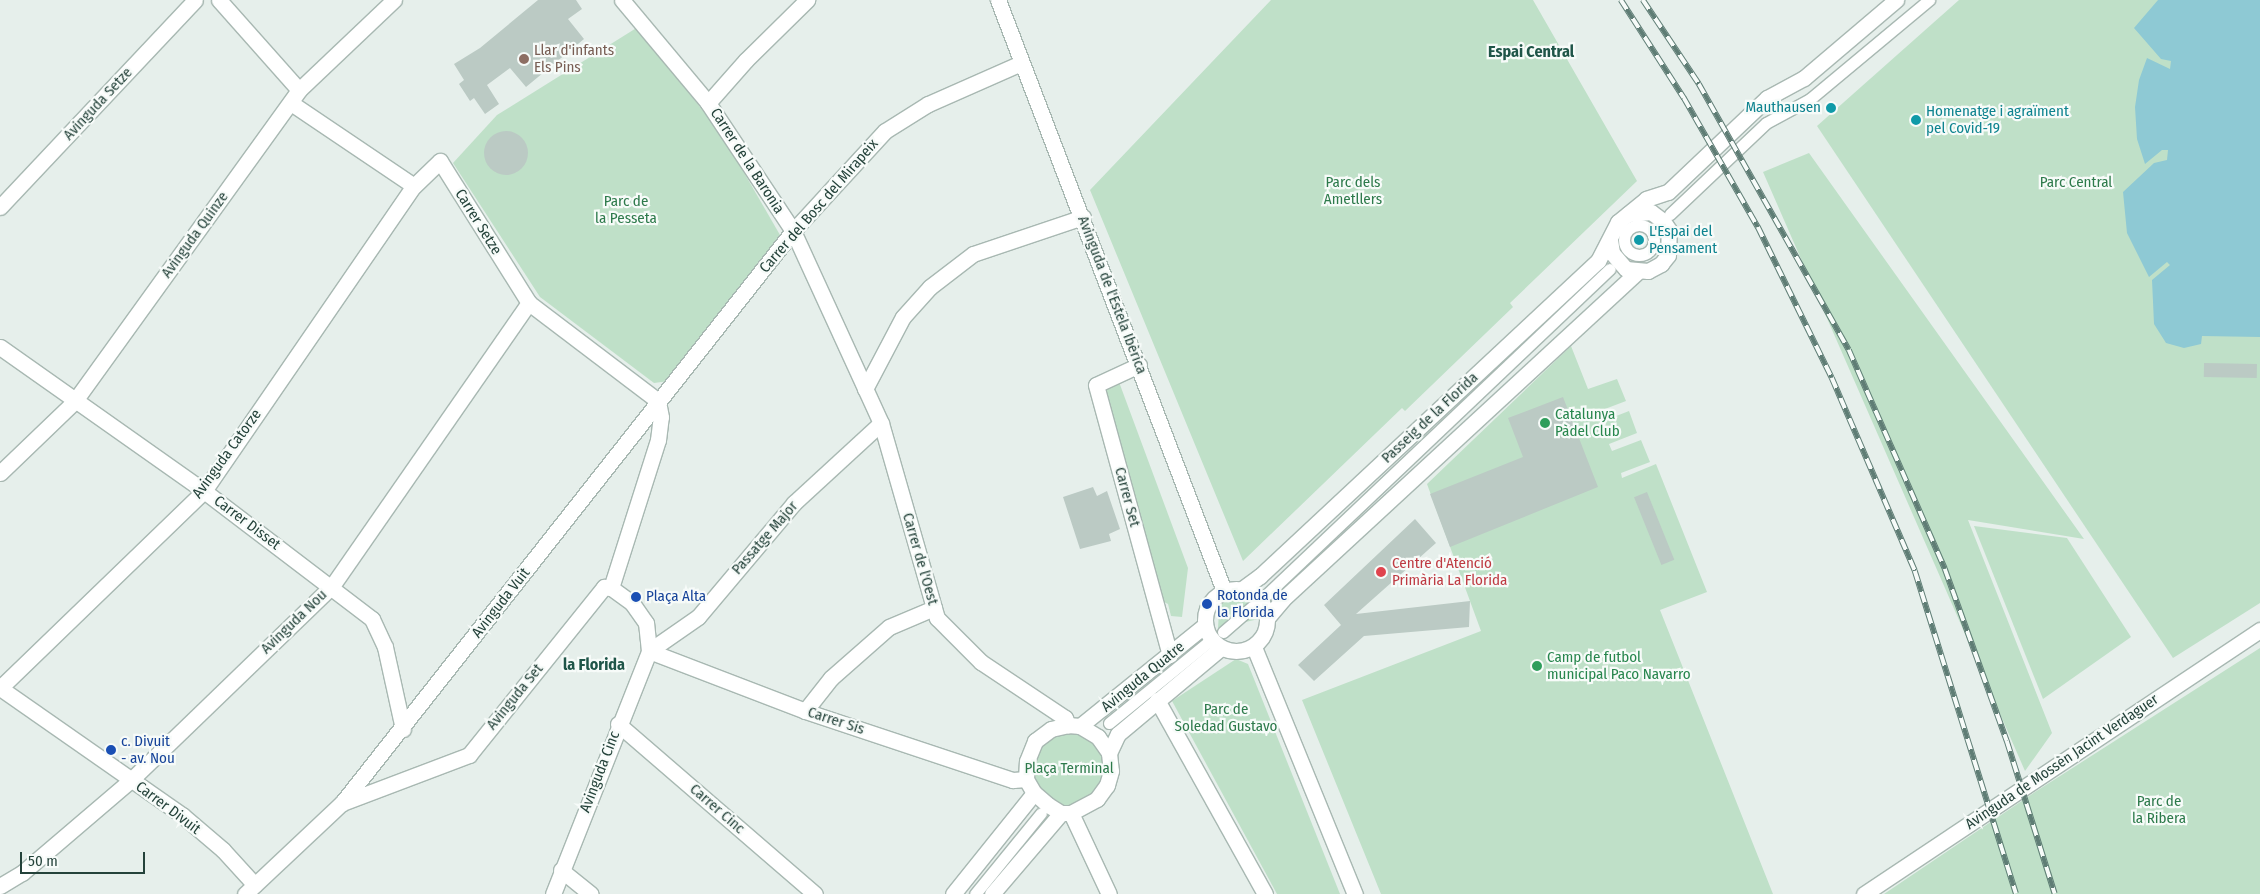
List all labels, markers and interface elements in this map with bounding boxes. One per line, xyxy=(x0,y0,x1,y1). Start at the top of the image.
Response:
place label: Llar d'infants Els Pins xyxy=(534,41,614,76)
district label: Espai Central xyxy=(1488,42,1574,62)
marker: Llar d'infants Els Pins xyxy=(518,53,530,65)
street label: Avinguda Setze xyxy=(60,64,136,144)
place label: Mauthausen xyxy=(1745,99,1821,117)
marker: Mauthausen xyxy=(1825,102,1837,114)
place label: Homenatge i agraïment pel Covid-19 xyxy=(1926,102,2069,137)
street label: Carrer de la Baronia xyxy=(706,105,788,217)
marker: Homenatge i agraïment pel Covid-19 xyxy=(1910,114,1922,126)
street label: Carrer del Bosc del Mirapeix xyxy=(756,135,882,277)
park label: Parc dels Ametllers xyxy=(1324,173,1382,208)
park label: Parc Central xyxy=(2040,174,2112,192)
street label: Carrer Setze xyxy=(451,186,505,258)
street label: Avinguda Quinze xyxy=(158,188,232,282)
park label: Parc de la Pesseta xyxy=(595,192,657,227)
street label: Avinguda de l'Estela Ibèrica xyxy=(1074,213,1150,377)
place label: L'Espai del Pensament xyxy=(1649,222,1717,257)
marker: L'Espai del Pensament xyxy=(1633,234,1645,246)
street label: Passeig de la Florida xyxy=(1378,369,1482,467)
place label: Catalunya Pàdel Club xyxy=(1555,405,1620,440)
street label: Avinguda Catorze xyxy=(189,406,265,502)
marker: Catalunya Pàdel Club xyxy=(1539,417,1551,429)
street label: Carrer Set xyxy=(1110,465,1144,529)
street label: Carrer Disset xyxy=(210,492,284,554)
street label: Passatge Major xyxy=(728,498,802,578)
street label: Carrer de l'Oest xyxy=(898,511,942,607)
place label: Centre d'Atenció Primària La Florida xyxy=(1392,554,1507,589)
street label: Avinguda Vuit xyxy=(468,564,534,642)
marker: Centre d'Atenció Primària La Florida xyxy=(1374,565,1388,579)
street label: Avinguda Nou xyxy=(257,586,331,658)
place label: Rotonda de la Florida xyxy=(1217,586,1288,621)
place label: Plaça Alta xyxy=(646,588,706,606)
marker: Plaça Alta xyxy=(630,591,642,603)
marker: Rotonda de la Florida xyxy=(1201,598,1213,610)
street label: Avinguda Quatre xyxy=(1098,638,1188,716)
place label: Camp de futbol municipal Paco Navarro xyxy=(1547,648,1691,683)
district label: la Florida xyxy=(563,655,625,675)
street label: Avinguda Set xyxy=(483,660,547,734)
marker: Camp de futbol municipal Paco Navarro xyxy=(1531,660,1543,672)
street label: Avinguda de Mossèn Jacint Verdaguer xyxy=(1962,691,2162,833)
park label: Parc de Soledad Gustavo xyxy=(1175,700,1277,735)
street label: Carrer Sis xyxy=(805,703,867,739)
street label: Avinguda Cinc xyxy=(576,729,624,815)
place label: c. Divuit - av. Nou xyxy=(121,732,175,767)
marker: c. Divuit - av. Nou xyxy=(105,744,117,756)
park label: Plaça Terminal xyxy=(1024,760,1114,778)
street label: Carrer Divuit xyxy=(132,778,204,838)
street label: Carrer Cinc xyxy=(686,780,748,838)
park label: Parc de la Ribera xyxy=(2132,792,2186,827)
scale bar xyxy=(22,842,148,874)
text: 50 m xyxy=(28,852,58,870)

